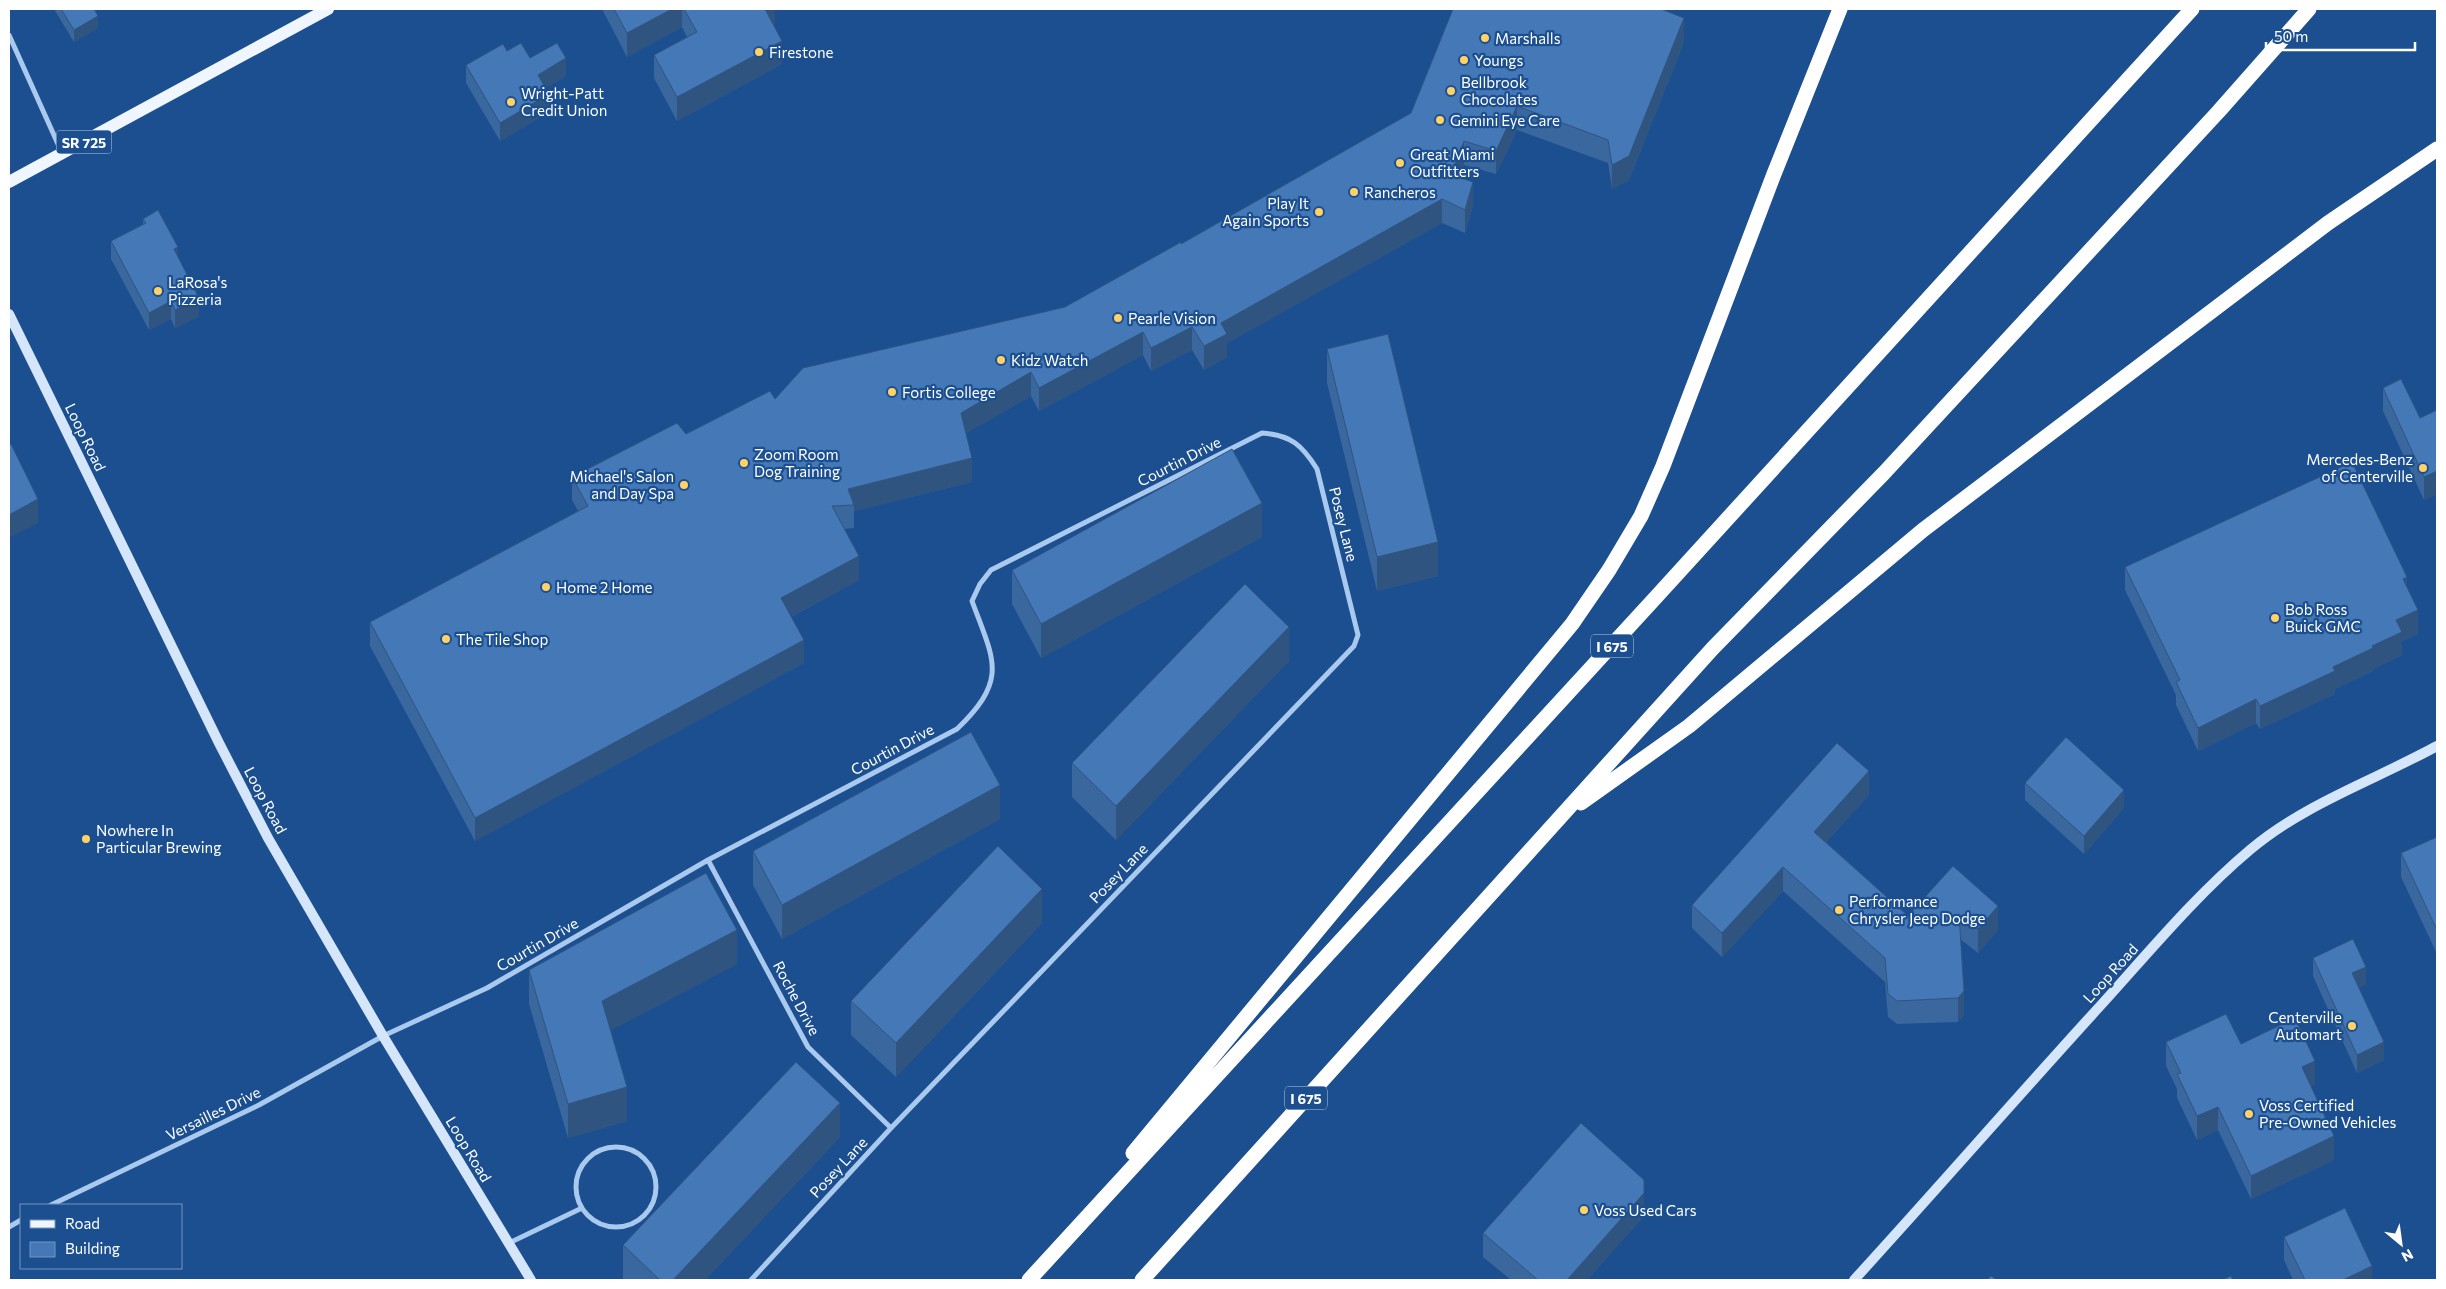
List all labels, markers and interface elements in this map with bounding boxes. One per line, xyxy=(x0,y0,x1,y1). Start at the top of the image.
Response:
scale bar xyxy=(2266,20,2415,52)
text: 50 m xyxy=(2274,27,2308,45)
place label: Marshalls xyxy=(1495,29,1561,47)
marker: Marshalls xyxy=(1479,32,1491,44)
place label: Firestone xyxy=(769,43,833,61)
marker: Firestone xyxy=(753,46,765,58)
place label: Youngs xyxy=(1474,51,1523,69)
marker: Youngs xyxy=(1458,54,1470,66)
place label: Bellbrook Chocolates xyxy=(1461,73,1538,108)
place label: Wright-Patt Credit Union xyxy=(521,84,607,119)
marker: Bellbrook Chocolates xyxy=(1445,85,1457,97)
marker: Wright-Patt Credit Union xyxy=(505,96,517,108)
place label: Gemini Eye Care xyxy=(1450,111,1560,129)
marker: Gemini Eye Care xyxy=(1434,114,1446,126)
road number: SR 725 xyxy=(56,130,112,154)
place label: Great Miami Outfitters xyxy=(1410,145,1495,180)
marker: Great Miami Outfitters xyxy=(1394,157,1406,169)
place label: Rancheros xyxy=(1364,183,1436,201)
marker: Rancheros xyxy=(1348,186,1360,198)
place label: Play It Again Sports xyxy=(1222,194,1309,229)
marker: Play It Again Sports xyxy=(1313,206,1325,218)
place label: LaRosa's Pizzeria xyxy=(168,273,228,308)
marker: LaRosa's Pizzeria xyxy=(152,285,164,297)
place label: Pearle Vision xyxy=(1128,309,1216,327)
marker: Pearle Vision xyxy=(1112,312,1124,324)
place label: Kidz Watch xyxy=(1011,351,1088,369)
marker: Kidz Watch xyxy=(995,354,1007,366)
place label: Fortis College xyxy=(902,383,996,401)
marker: Fortis College xyxy=(886,386,898,398)
street label: Loop Road xyxy=(62,400,110,474)
street label: Courtin Drive xyxy=(1134,432,1224,490)
place label: Zoom Room Dog Training xyxy=(754,445,840,480)
place label: Mercedes-Benz of Centerville xyxy=(2306,450,2413,485)
marker: Zoom Room Dog Training xyxy=(738,457,750,469)
marker: Mercedes-Benz of Centerville xyxy=(2417,462,2429,474)
place label: Michael's Salon and Day Spa xyxy=(569,467,674,502)
marker: Michael's Salon and Day Spa xyxy=(678,479,690,491)
street label: Posey Lane xyxy=(1326,485,1362,563)
place label: Home 2 Home xyxy=(556,578,653,596)
marker: Home 2 Home xyxy=(540,581,552,593)
place label: Bob Ross Buick GMC xyxy=(2285,600,2361,635)
marker: Bob Ross Buick GMC xyxy=(2269,612,2281,624)
place label: The Tile Shop xyxy=(456,630,548,648)
marker: The Tile Shop xyxy=(440,633,452,645)
road number: I 675 xyxy=(1591,634,1633,658)
street label: Courtin Drive xyxy=(847,720,937,778)
street label: Loop Road xyxy=(241,763,291,837)
place label: Nowhere In Particular Brewing xyxy=(96,821,221,856)
marker: Nowhere In Particular Brewing xyxy=(80,833,92,845)
street label: Posey Lane xyxy=(1085,839,1151,907)
place label: Performance Chrysler Jeep Dodge xyxy=(1849,892,1986,927)
marker: Performance Chrysler Jeep Dodge xyxy=(1833,904,1845,916)
street label: Courtin Drive xyxy=(493,913,581,975)
street label: Loop Road xyxy=(2079,940,2141,1006)
street label: Roche Drive xyxy=(770,958,824,1038)
place label: Centerville Automart xyxy=(2268,1008,2342,1043)
marker: Centerville Automart xyxy=(2346,1020,2358,1032)
street label: Versailles Drive xyxy=(163,1082,263,1144)
road number: I 675 xyxy=(1285,1086,1327,1110)
place label: Voss Certified Pre-Owned Vehicles xyxy=(2259,1096,2396,1131)
marker: Voss Certified Pre-Owned Vehicles xyxy=(2243,1108,2255,1120)
street label: Loop Road xyxy=(442,1113,496,1185)
street label: Posey Lane xyxy=(805,1133,871,1201)
place label: Voss Used Cars xyxy=(1594,1201,1697,1219)
legend xyxy=(20,1204,182,1269)
marker: Voss Used Cars xyxy=(1578,1204,1590,1216)
text: Road xyxy=(65,1214,100,1232)
north arrow xyxy=(2376,1219,2426,1269)
text: Building xyxy=(65,1239,120,1257)
text: N xyxy=(2399,1246,2416,1266)

